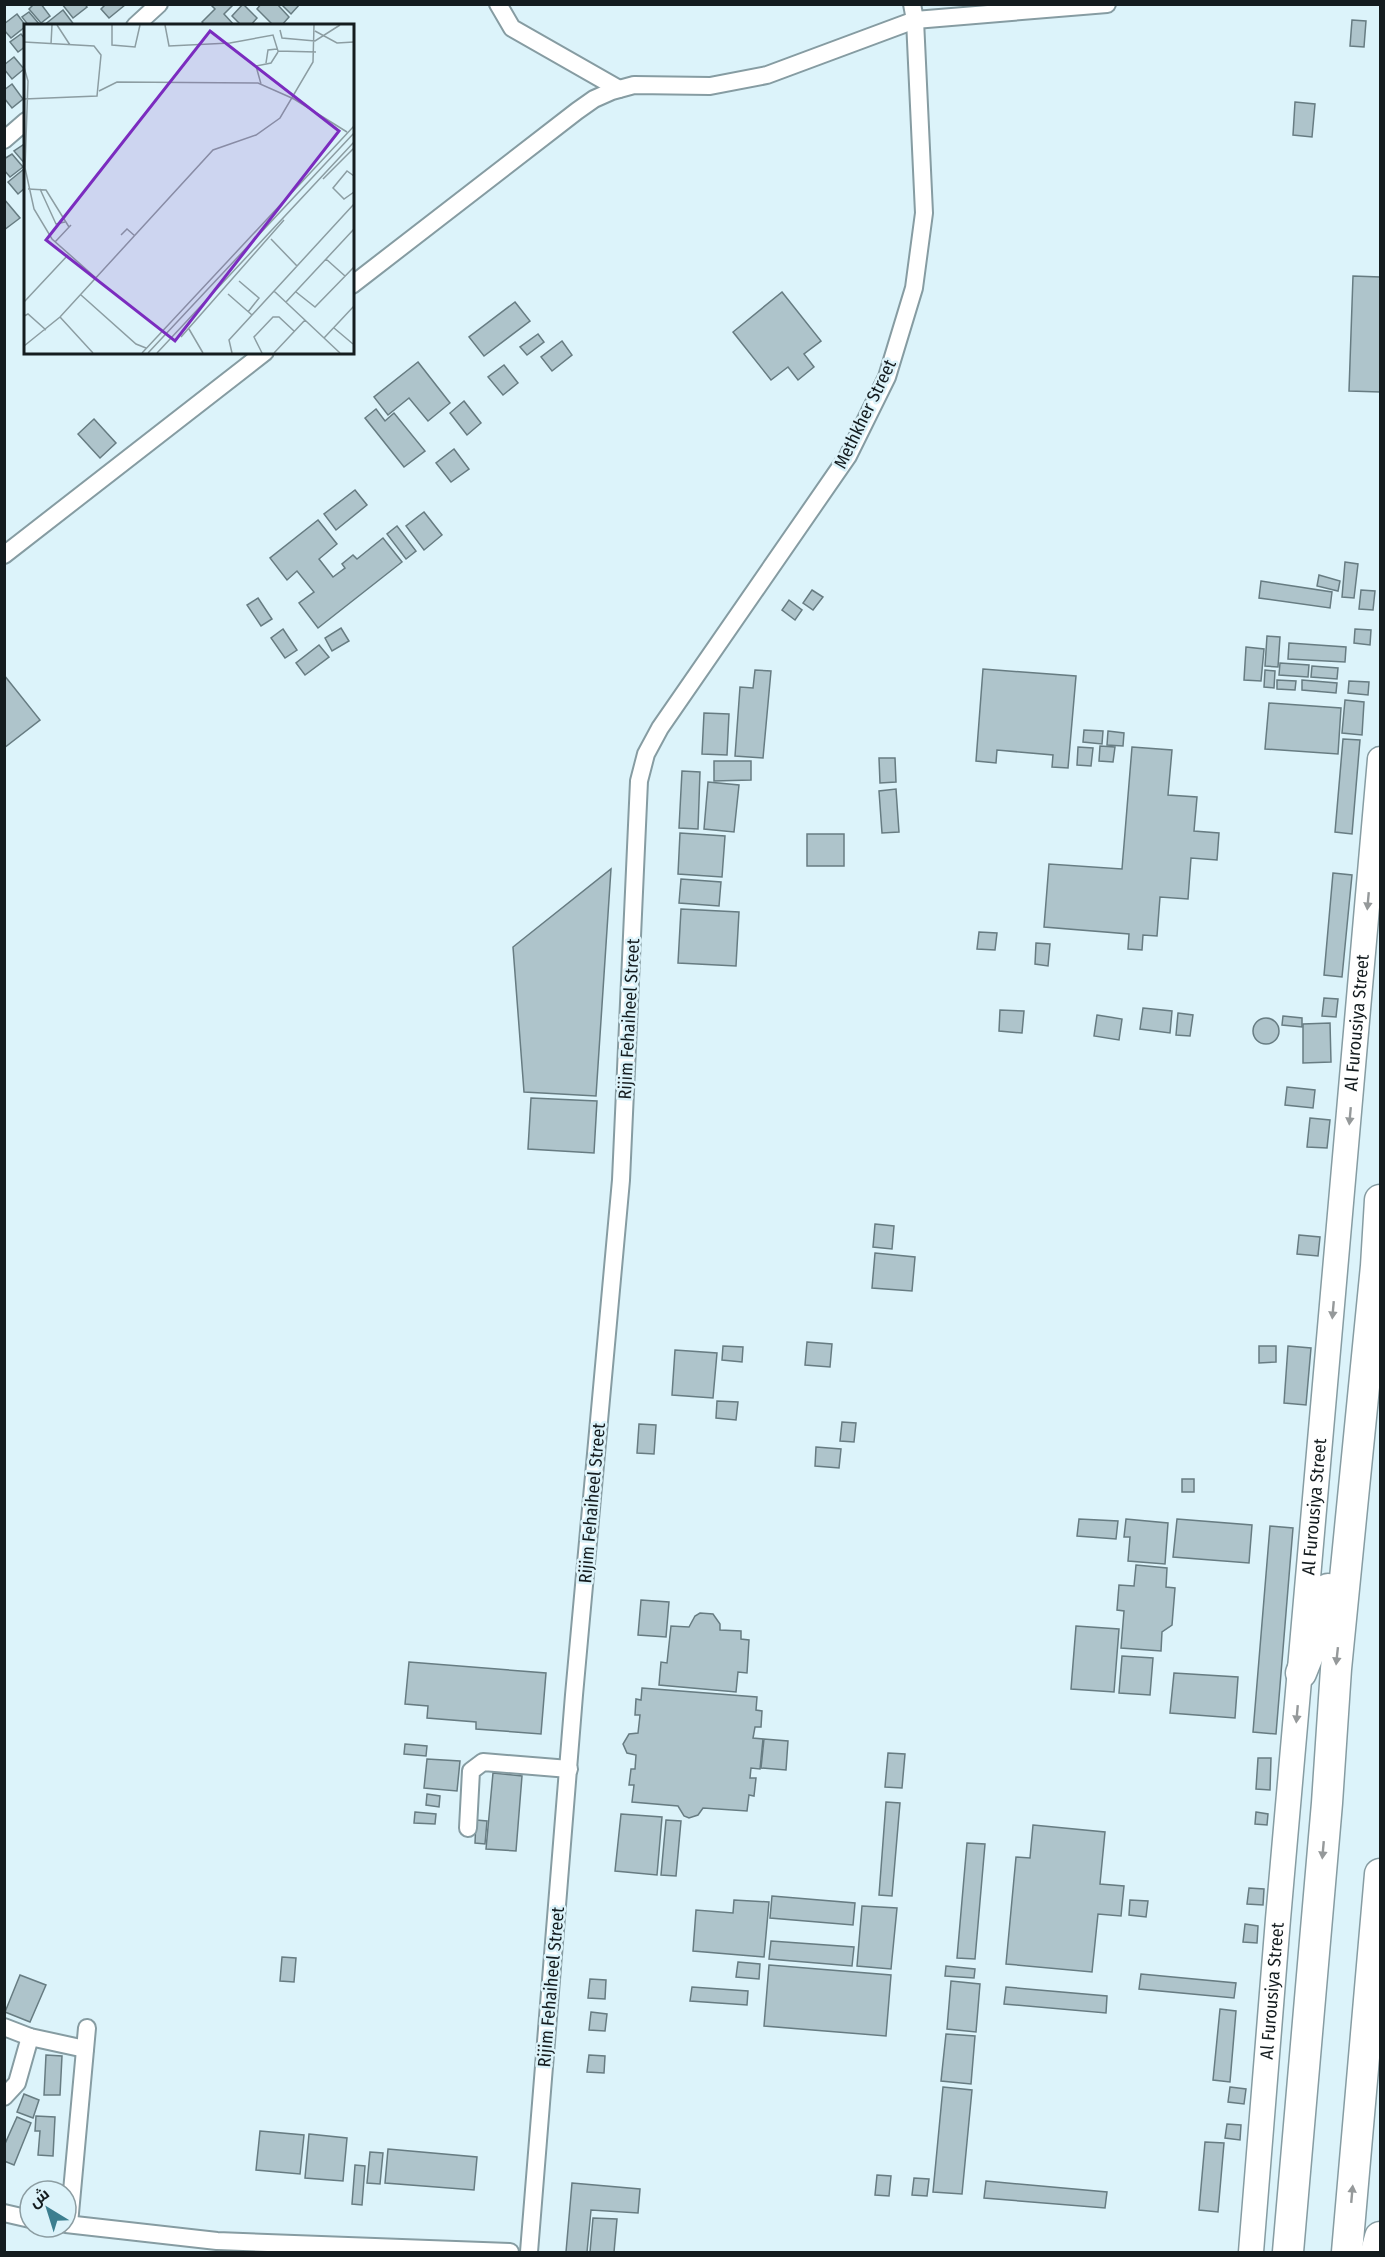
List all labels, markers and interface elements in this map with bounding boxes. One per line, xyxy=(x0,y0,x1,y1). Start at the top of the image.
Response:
inset map xyxy=(24,24,354,354)
street label: Methkher Street xyxy=(829,356,901,472)
one-way arrow xyxy=(1363,891,1373,910)
street label: Rijim Fehaiheel Street xyxy=(614,938,644,1100)
street label: Al Furousiya Street xyxy=(1340,953,1374,1092)
one-way arrow xyxy=(1345,1107,1354,1126)
one-way arrow xyxy=(1328,1301,1338,1320)
street label: Rijim Fehaiheel Street xyxy=(574,1422,610,1584)
street label: Al Furousiya Street xyxy=(1297,1437,1331,1576)
one-way arrow xyxy=(1332,1646,1342,1665)
one-way arrow xyxy=(1292,1704,1302,1723)
one-way arrow xyxy=(1318,1840,1327,1859)
street label: Rijim Fehaiheel Street xyxy=(533,1906,569,2068)
street label: Al Furousiya Street xyxy=(1256,1921,1289,2060)
north arrow xyxy=(18,2179,78,2239)
text: ش xyxy=(25,2184,53,2211)
one-way arrow xyxy=(1347,2185,1357,2204)

